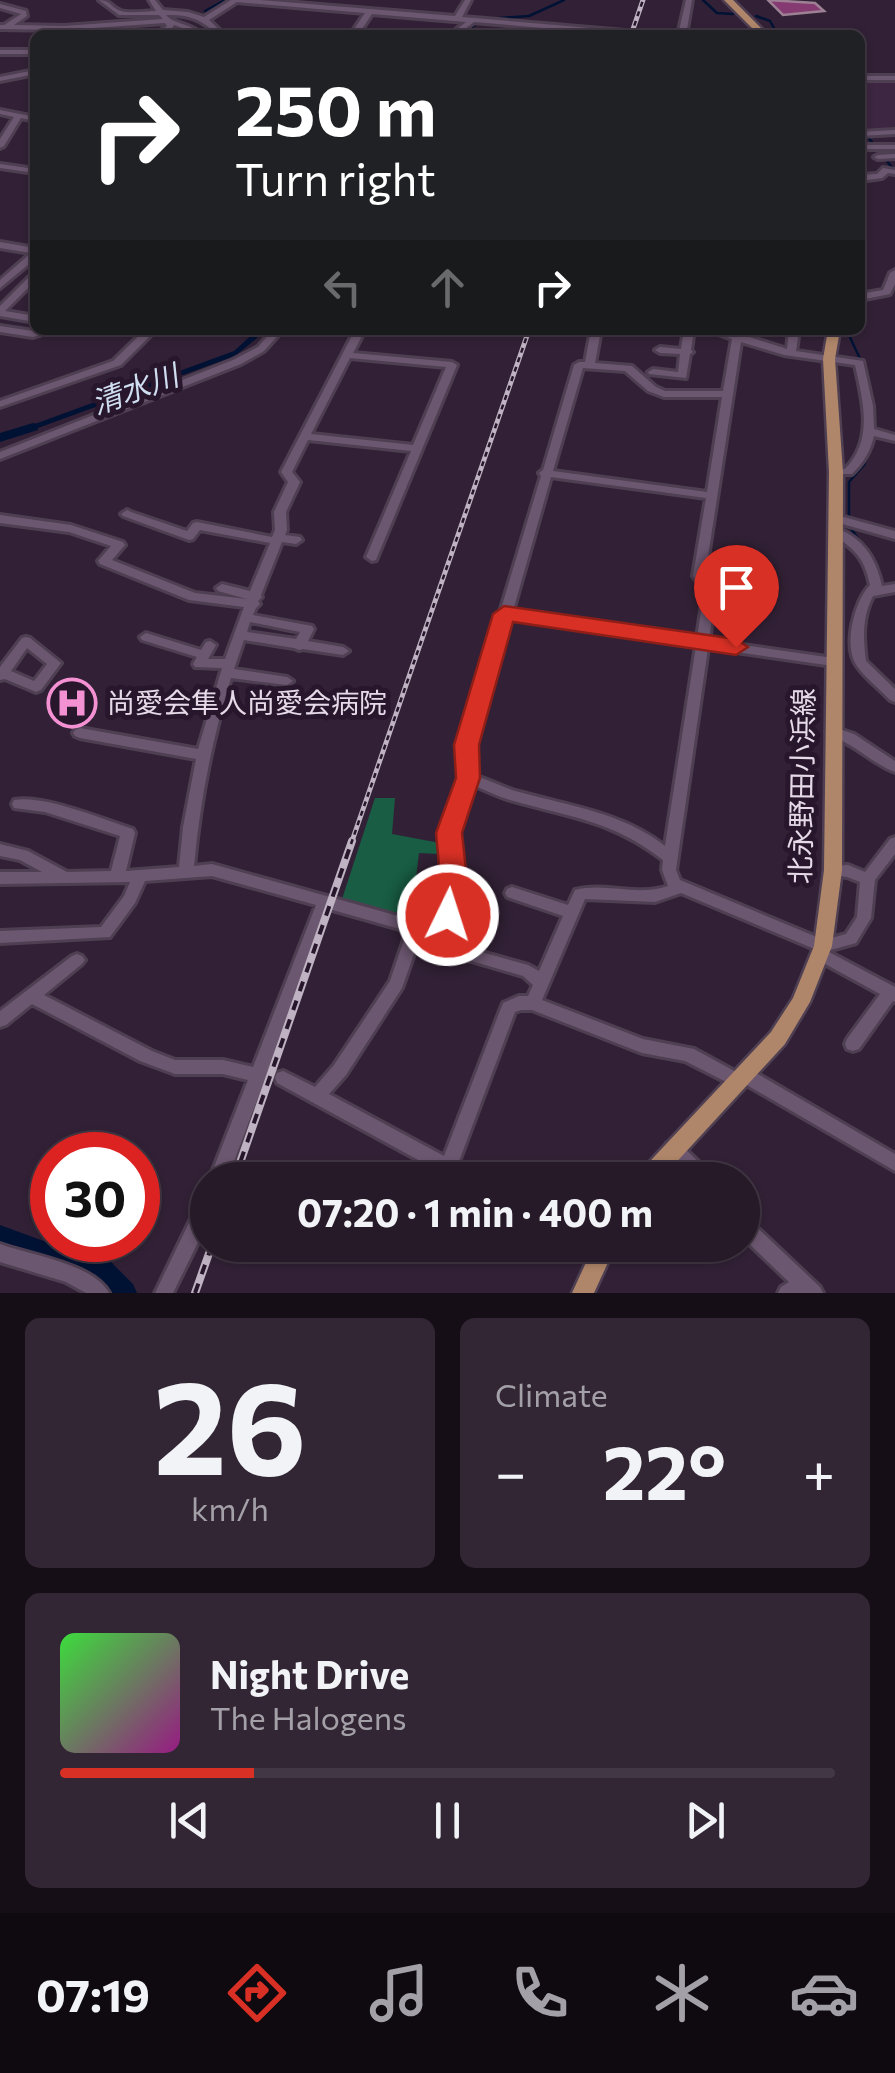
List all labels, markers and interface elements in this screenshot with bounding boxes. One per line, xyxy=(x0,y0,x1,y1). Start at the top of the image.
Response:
text: 250 m xyxy=(235,65,437,150)
icon: right xyxy=(70,70,200,200)
text: Turn right xyxy=(235,150,436,205)
icon: left xyxy=(315,260,370,315)
icon: ahead xyxy=(420,260,475,315)
icon: right xyxy=(525,260,580,315)
water label: 清水川 xyxy=(86,354,186,420)
pin xyxy=(694,545,779,648)
icon: arrive xyxy=(709,560,764,615)
hospital icon: 尚愛会隼人尚愛会病院 xyxy=(46,677,98,729)
place label: 尚愛会隼人尚愛会病院 xyxy=(107,685,387,719)
street label: 北永野田小浜線 xyxy=(782,688,820,884)
position arrow xyxy=(396,863,500,967)
speed limit sign: 30 xyxy=(30,1132,160,1262)
text: 07:20 · 1 min · 400 m xyxy=(297,1188,653,1235)
text: 26 xyxy=(153,1343,307,1502)
text: Climate xyxy=(495,1374,608,1414)
text: 22° xyxy=(603,1424,726,1515)
text: − xyxy=(495,1437,526,1504)
text: + xyxy=(803,1437,835,1504)
text: km/h xyxy=(191,1488,269,1528)
text: Night Drive xyxy=(210,1650,409,1697)
text: The Halogens xyxy=(210,1697,407,1737)
icon: previous xyxy=(162,1793,217,1848)
icon: pause xyxy=(420,1793,475,1848)
icon: next xyxy=(678,1793,733,1848)
icon: directions xyxy=(222,1958,292,2028)
icon: music xyxy=(364,1958,434,2028)
icon: phone xyxy=(505,1958,575,2028)
icon: climate xyxy=(647,1958,717,2028)
icon: car xyxy=(789,1958,859,2028)
text: 07:19 xyxy=(36,1966,150,2021)

